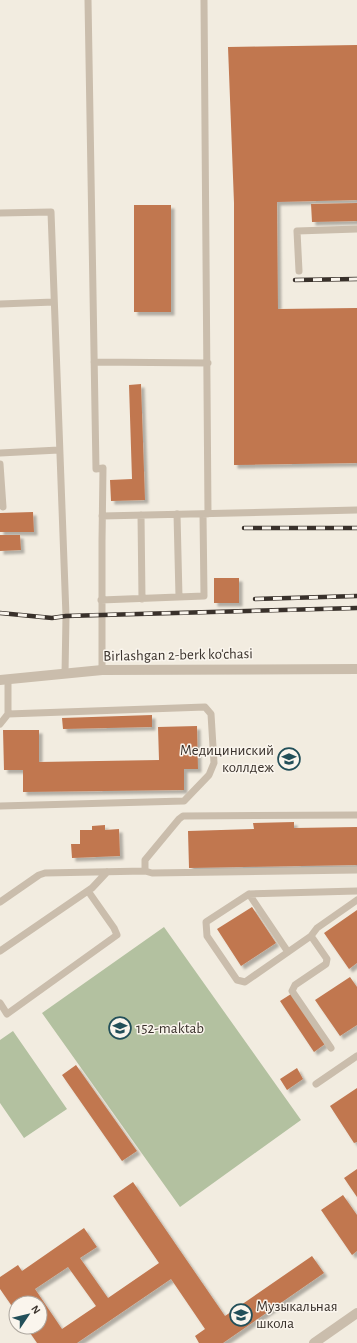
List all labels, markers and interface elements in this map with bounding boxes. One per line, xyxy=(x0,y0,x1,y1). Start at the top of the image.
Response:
street label: Birlashgan 2-berk ko'chasi xyxy=(103,646,253,664)
place label: Медициниский коллдеж xyxy=(180,743,274,775)
school or university icon: Медициниский коллдеж xyxy=(276,746,302,772)
school or university icon: 152-maktab xyxy=(107,1015,133,1041)
place label: 152-maktab xyxy=(136,1021,204,1036)
north arrow xyxy=(8,1295,48,1335)
place label: Музыкальная школа xyxy=(256,1299,338,1331)
school or university icon: Музыкальная школа xyxy=(228,1302,254,1328)
text: N xyxy=(29,1303,42,1316)

